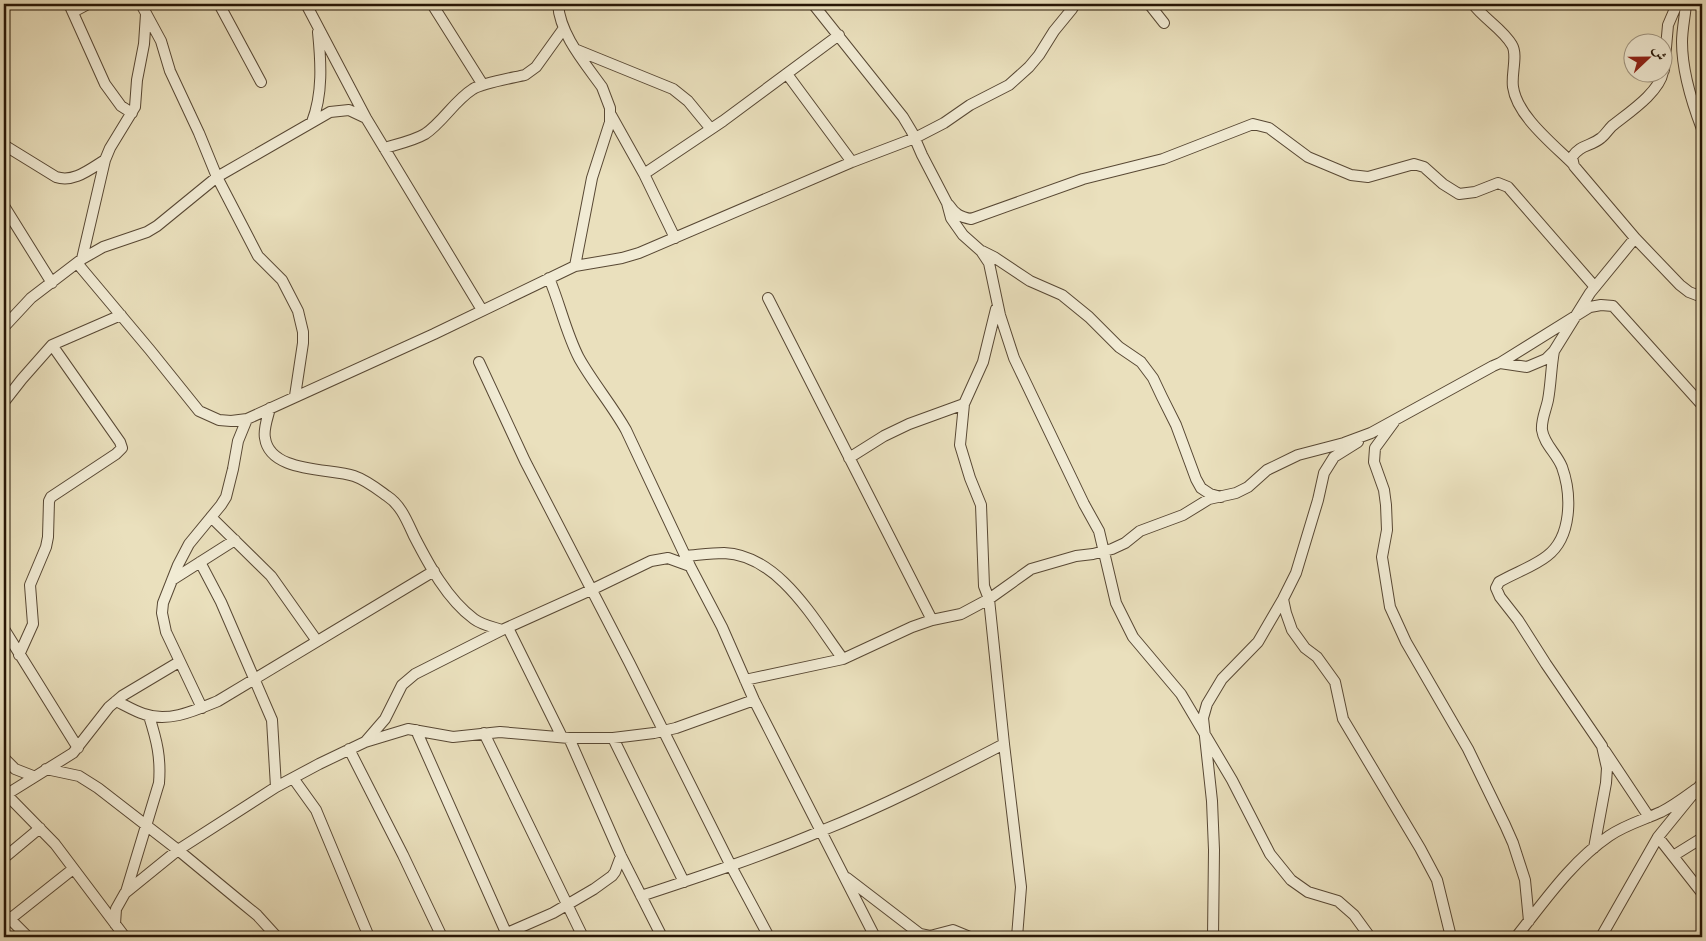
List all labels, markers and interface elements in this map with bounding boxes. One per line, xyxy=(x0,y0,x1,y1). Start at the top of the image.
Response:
north arrow xyxy=(1624,32,1674,82)
text: ش xyxy=(1648,43,1672,63)

